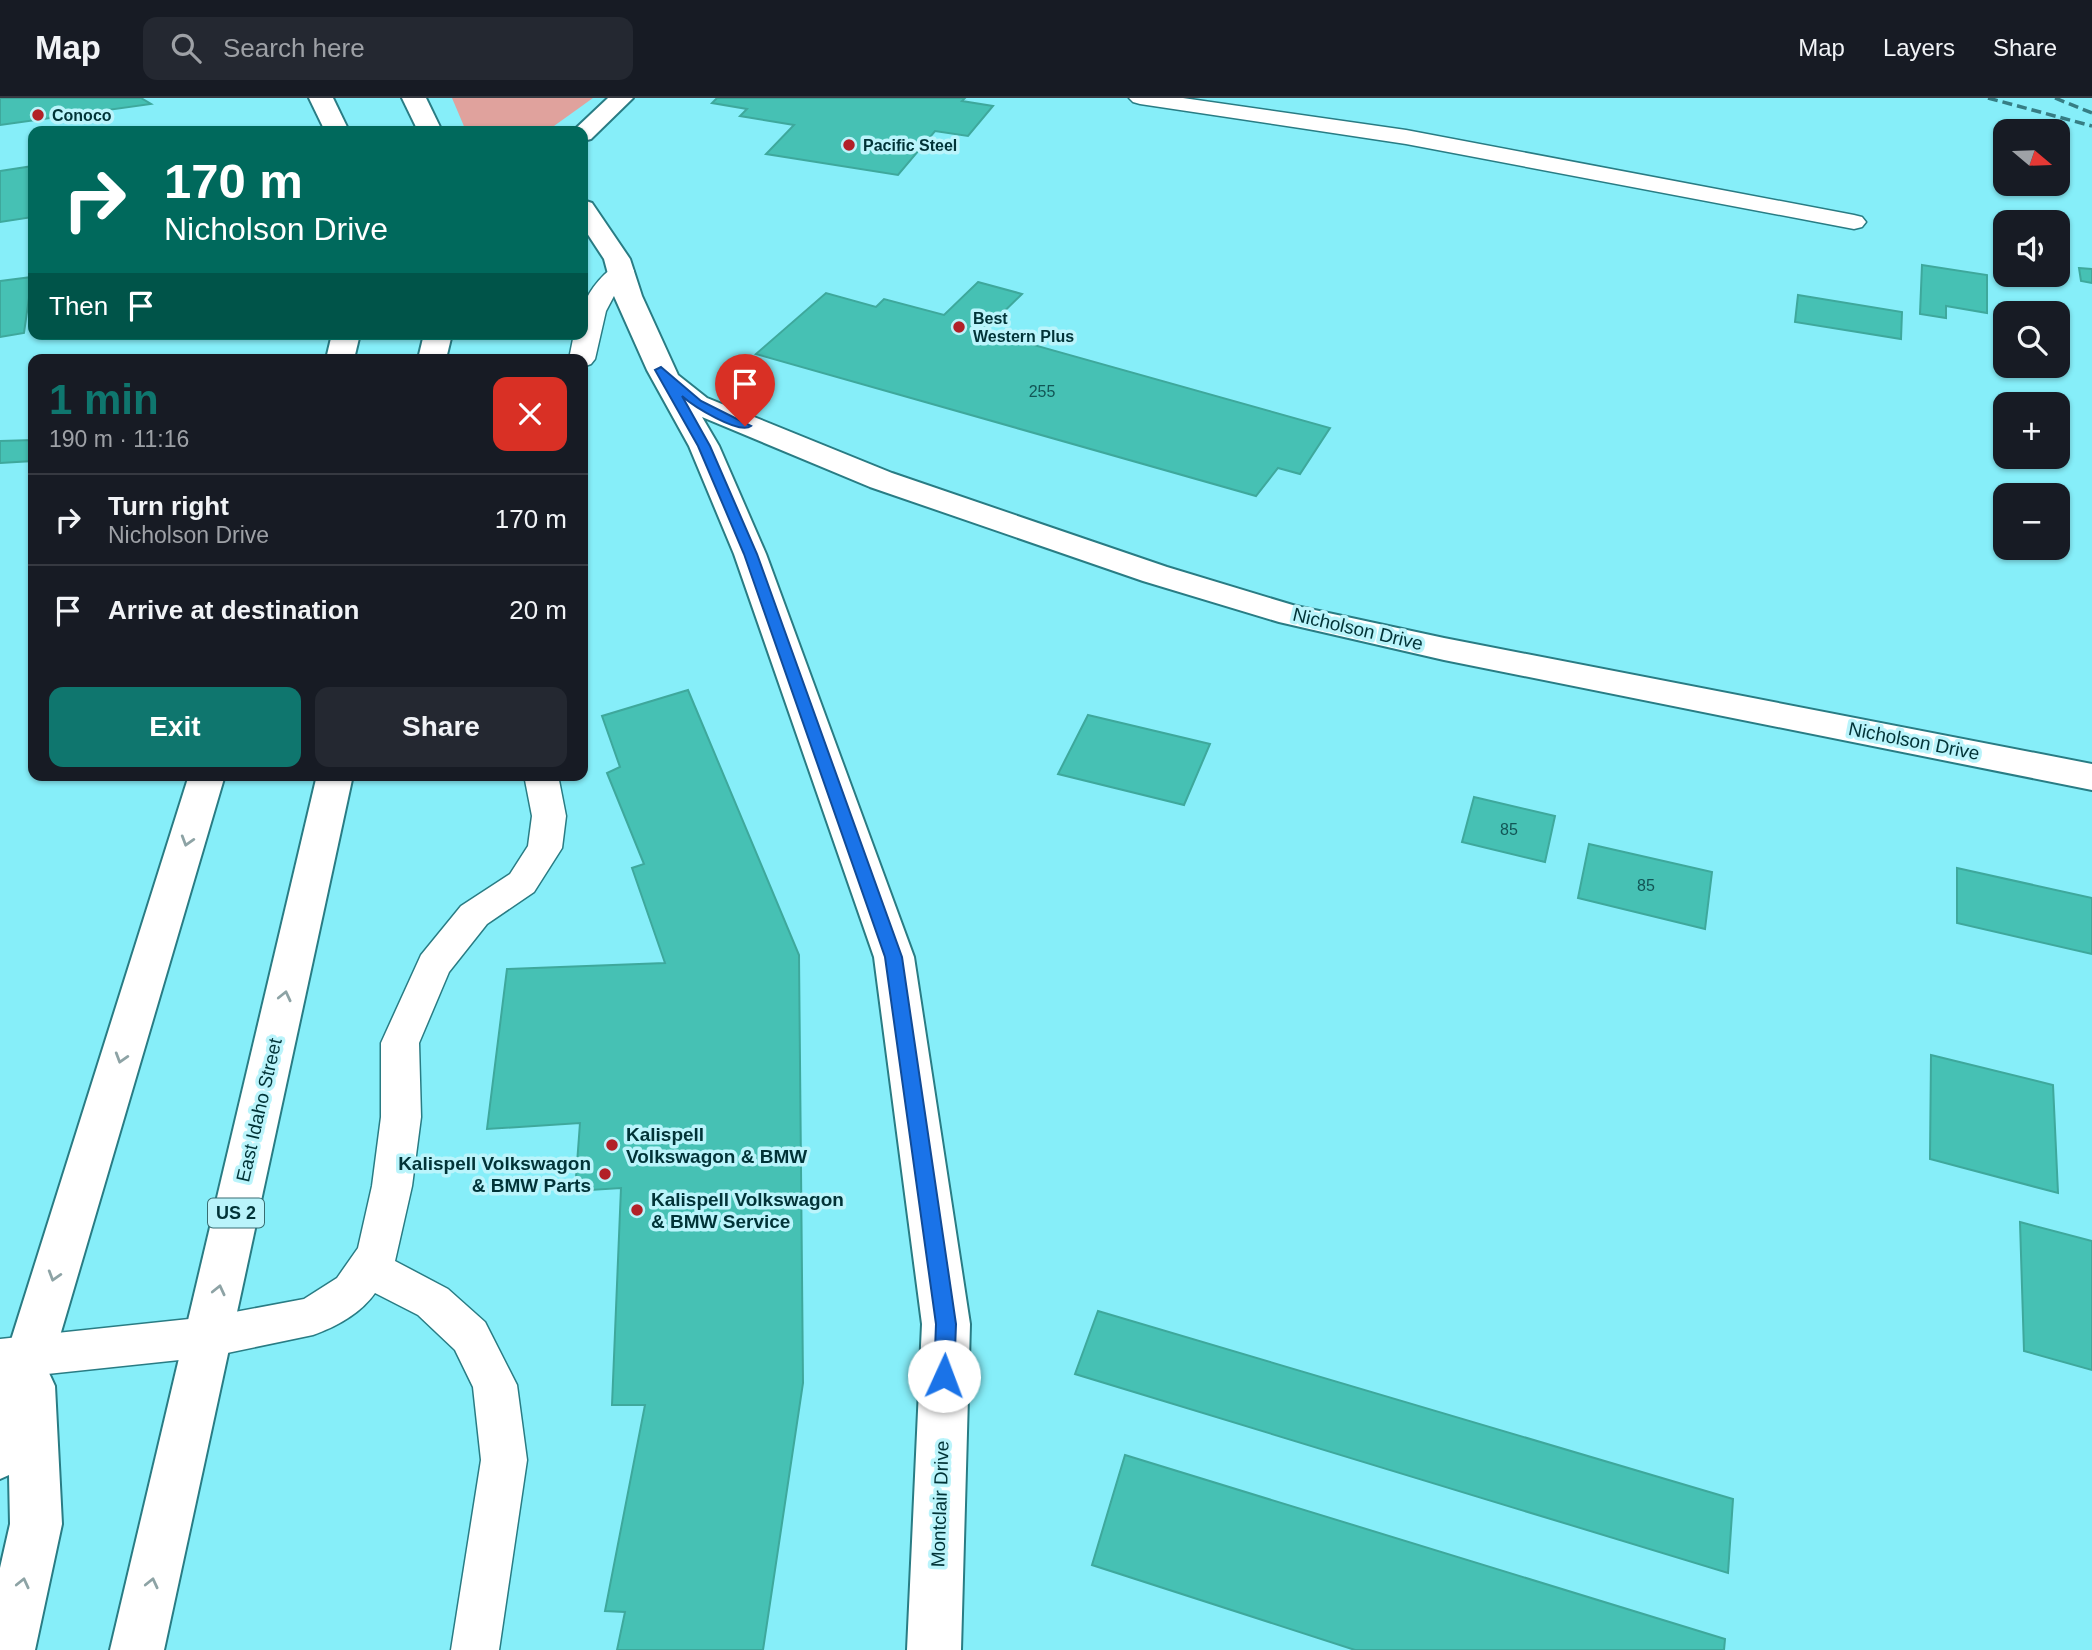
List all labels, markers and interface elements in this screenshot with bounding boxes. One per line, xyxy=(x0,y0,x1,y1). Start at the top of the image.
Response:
search box xyxy=(143,17,633,80)
text: Map xyxy=(35,29,101,66)
icon: search xyxy=(167,29,205,67)
text: Search here xyxy=(223,33,365,63)
text: Map xyxy=(1798,34,1845,61)
text: Layers xyxy=(1883,34,1955,61)
text: Share xyxy=(1993,34,2057,61)
marker: Conoco xyxy=(30,107,46,123)
place label: Conoco xyxy=(52,107,112,124)
north arrow xyxy=(1993,119,2070,196)
map controls xyxy=(1993,119,2070,560)
marker: Pacific Steel xyxy=(841,137,857,153)
place label: Pacific Steel xyxy=(863,137,957,154)
icon: right xyxy=(49,154,140,245)
text: 170 m xyxy=(164,154,303,208)
button: sound xyxy=(1993,210,2070,287)
text: Nicholson Drive xyxy=(164,211,388,247)
icon: arrive xyxy=(122,287,160,325)
text: Then xyxy=(49,291,108,321)
button: search xyxy=(1993,301,2070,378)
place label: Best Western Plus xyxy=(973,310,1074,345)
marker: Best Western Plus xyxy=(951,319,967,335)
pin xyxy=(715,354,775,426)
icon: arrive xyxy=(726,365,764,403)
text: 1 min xyxy=(49,376,159,423)
button: close xyxy=(493,377,567,451)
house number: 255 xyxy=(1029,383,1055,400)
button: + xyxy=(1993,392,2070,469)
text: 190 m · 11:16 xyxy=(49,426,189,452)
button: − xyxy=(1993,483,2070,560)
text: Turn right xyxy=(108,491,229,521)
icon: right xyxy=(49,501,87,539)
text: 170 m xyxy=(495,504,567,534)
text: Nicholson Drive xyxy=(108,522,269,548)
icon: arrive xyxy=(49,592,87,630)
text: Arrive at destination xyxy=(108,595,359,625)
text: 20 m xyxy=(509,595,567,625)
street label: Nicholson Drive xyxy=(1291,604,1425,654)
button: Exit xyxy=(49,687,301,767)
button: Share xyxy=(315,687,567,767)
street label: Nicholson Drive xyxy=(1847,718,1981,764)
house number: 85 xyxy=(1500,821,1518,838)
one-way arrow xyxy=(181,834,195,846)
house number: 85 xyxy=(1637,877,1655,894)
one-way arrow xyxy=(277,990,291,1002)
street label: East Idaho Street xyxy=(232,1035,286,1184)
one-way arrow xyxy=(114,1052,129,1064)
place label: Kalispell Volkswagon & BMW xyxy=(626,1124,807,1167)
marker: Kalispell Volkswagon & BMW xyxy=(604,1137,620,1153)
place label: Kalispell Volkswagon & BMW Parts xyxy=(398,1153,591,1196)
marker: Kalispell Volkswagon & BMW Parts xyxy=(597,1166,613,1182)
place label: Kalispell Volkswagon & BMW Service xyxy=(651,1189,844,1232)
road number: US 2 xyxy=(208,1198,264,1228)
marker: Kalispell Volkswagon & BMW Service xyxy=(629,1202,645,1218)
one-way arrow xyxy=(48,1269,63,1281)
one-way arrow xyxy=(210,1284,225,1296)
position arrow xyxy=(907,1339,981,1413)
street label: Montclair Drive xyxy=(927,1440,953,1568)
one-way arrow xyxy=(144,1577,158,1589)
one-way arrow xyxy=(14,1578,29,1590)

